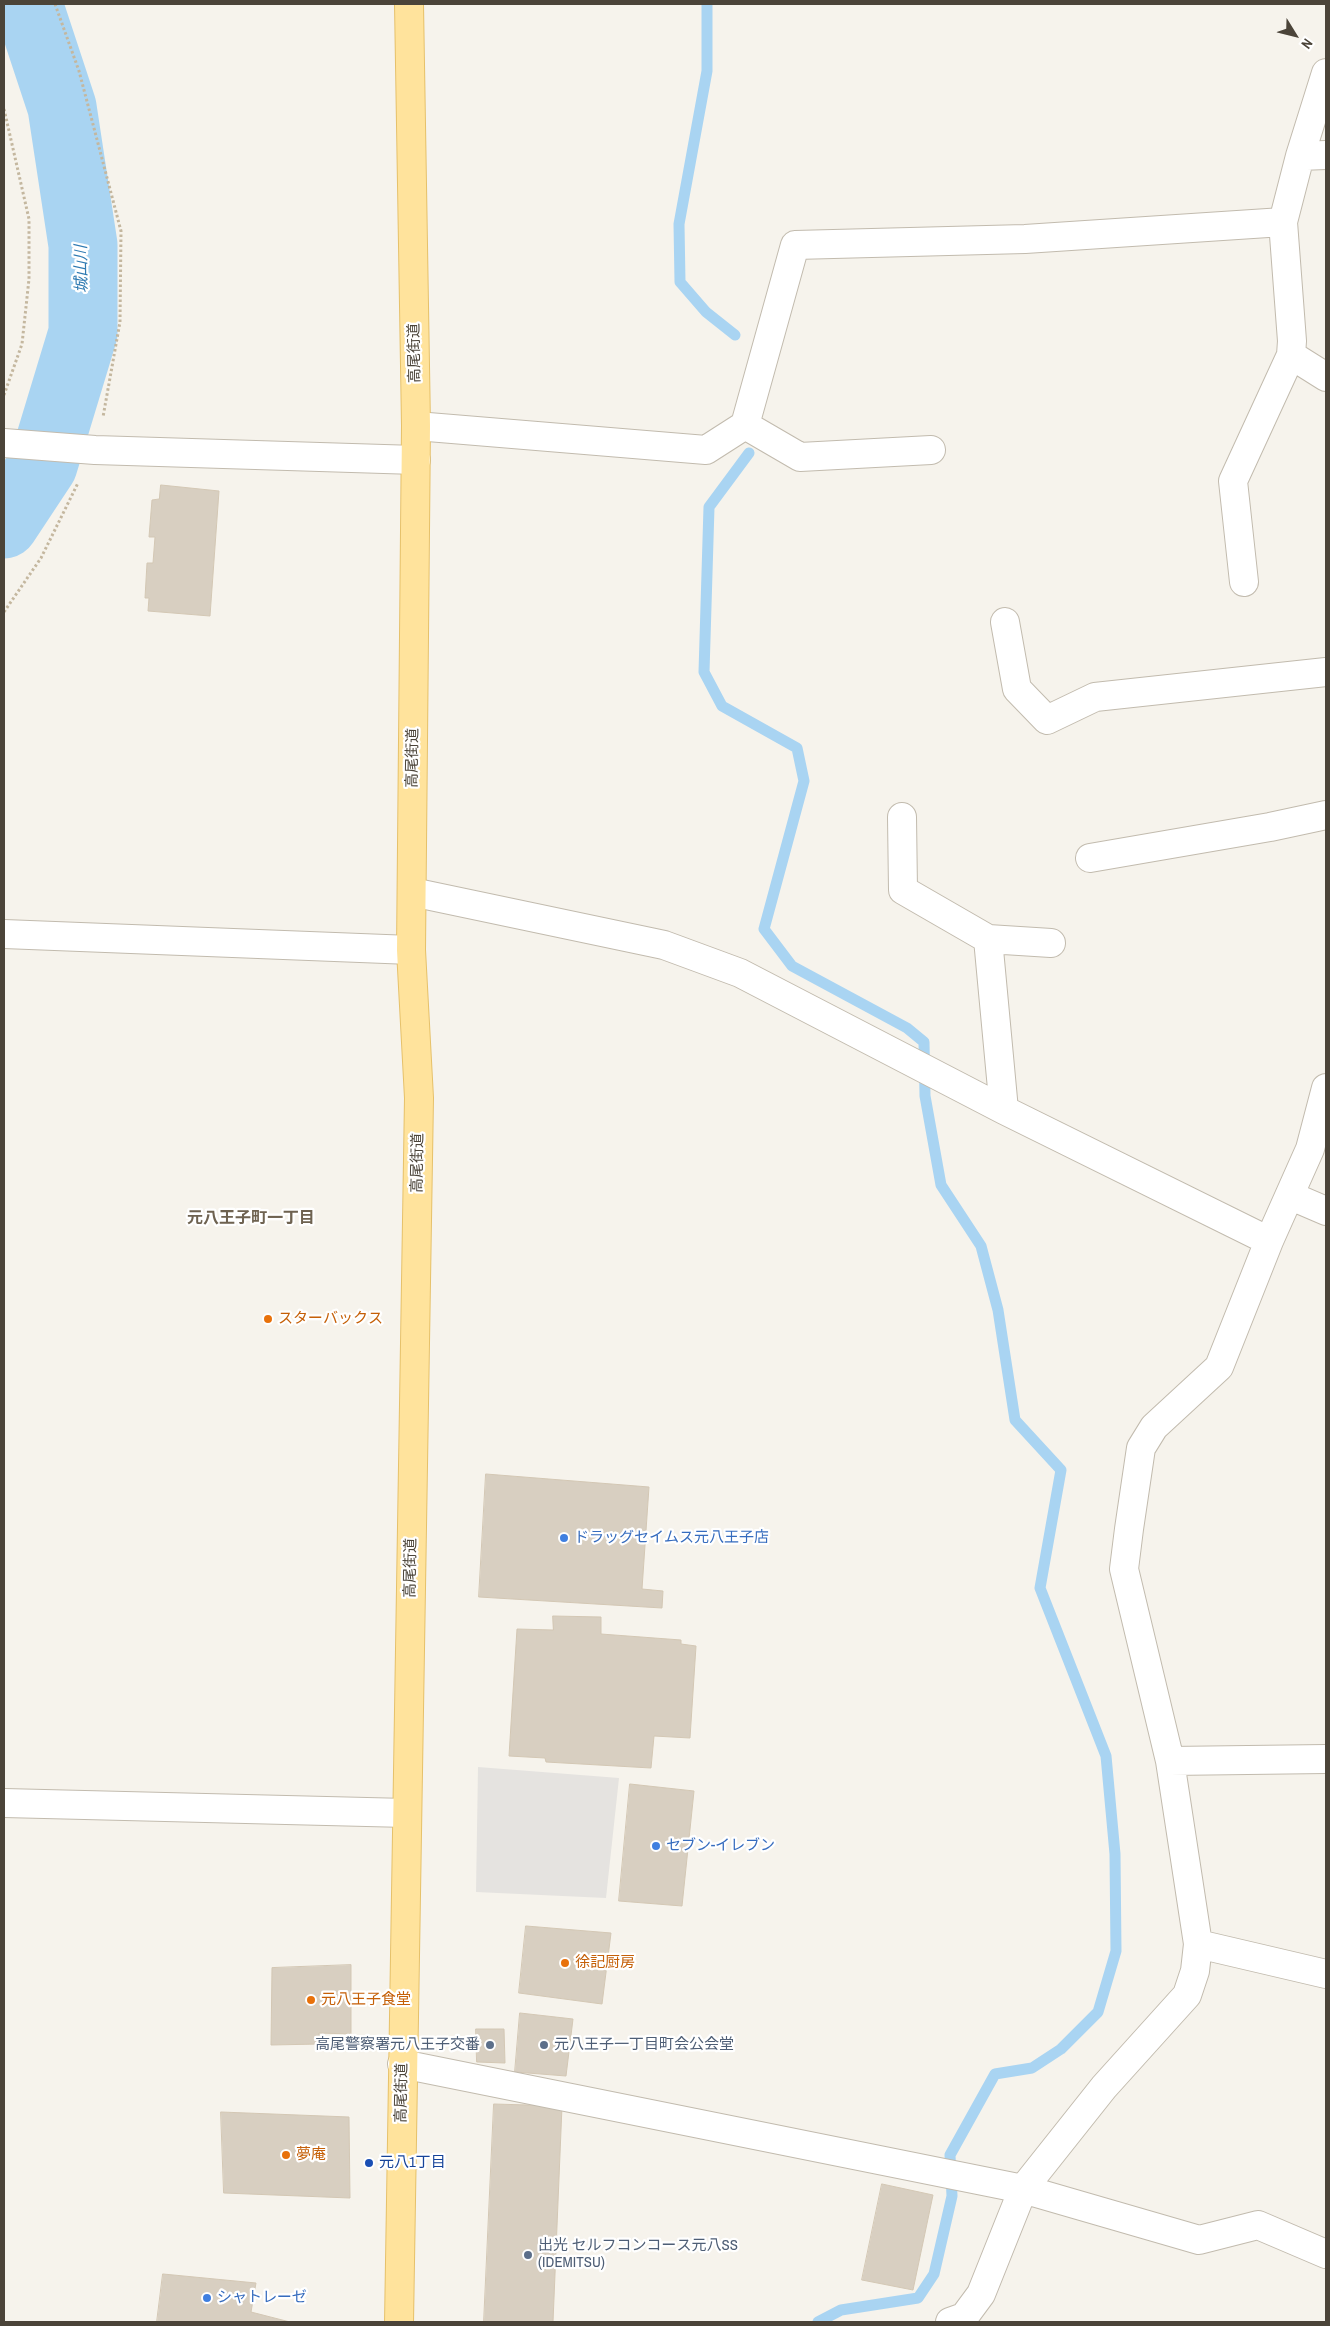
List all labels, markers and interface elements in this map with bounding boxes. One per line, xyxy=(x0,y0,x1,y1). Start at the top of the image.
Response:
north arrow xyxy=(1270,10,1320,60)
text: N xyxy=(1297,35,1317,52)
water label: 城山川 xyxy=(72,245,92,293)
street label: 高尾街道 xyxy=(405,323,425,383)
street label: 高尾街道 xyxy=(403,728,423,788)
street label: 高尾街道 xyxy=(408,1133,428,1193)
district label: 元八王子町一丁目 xyxy=(187,1209,315,1229)
place label: スターバックス xyxy=(278,1310,383,1328)
marker: スターバックス xyxy=(262,1313,274,1325)
place label: ドラッグセイムス元八王子店 xyxy=(574,1529,769,1547)
marker: ドラッグセイムス元八王子店 xyxy=(558,1532,570,1544)
street label: 高尾街道 xyxy=(401,1538,421,1598)
place label: セブン-イレブン xyxy=(666,1837,775,1855)
marker: セブン-イレブン xyxy=(650,1840,662,1852)
place label: 徐記厨房 xyxy=(575,1954,635,1972)
marker: 徐記厨房 xyxy=(559,1957,571,1969)
place label: 元八王子食堂 xyxy=(321,1991,411,2009)
marker: 元八王子食堂 xyxy=(305,1994,317,2006)
place label: 高尾警察署元八王子交番 xyxy=(315,2036,480,2054)
place label: 元八王子一丁目町会公会堂 xyxy=(554,2036,734,2054)
marker: 高尾警察署元八王子交番 xyxy=(484,2039,496,2051)
marker: 元八王子一丁目町会公会堂 xyxy=(538,2039,550,2051)
street label: 高尾街道 xyxy=(392,2063,412,2123)
place label: 夢庵 xyxy=(296,2146,326,2164)
marker: 夢庵 xyxy=(280,2149,292,2161)
place label: 元八1丁目 xyxy=(379,2154,446,2172)
marker: 元八1丁目 xyxy=(363,2157,375,2169)
place label: 出光 セルフコンコース元八SS (IDEMITSU) xyxy=(538,2237,738,2272)
marker: 出光 セルフコンコース元八SS (IDEMITSU) xyxy=(522,2249,534,2261)
place label: シャトレーゼ xyxy=(217,2289,307,2307)
marker: シャトレーゼ xyxy=(201,2292,213,2304)

